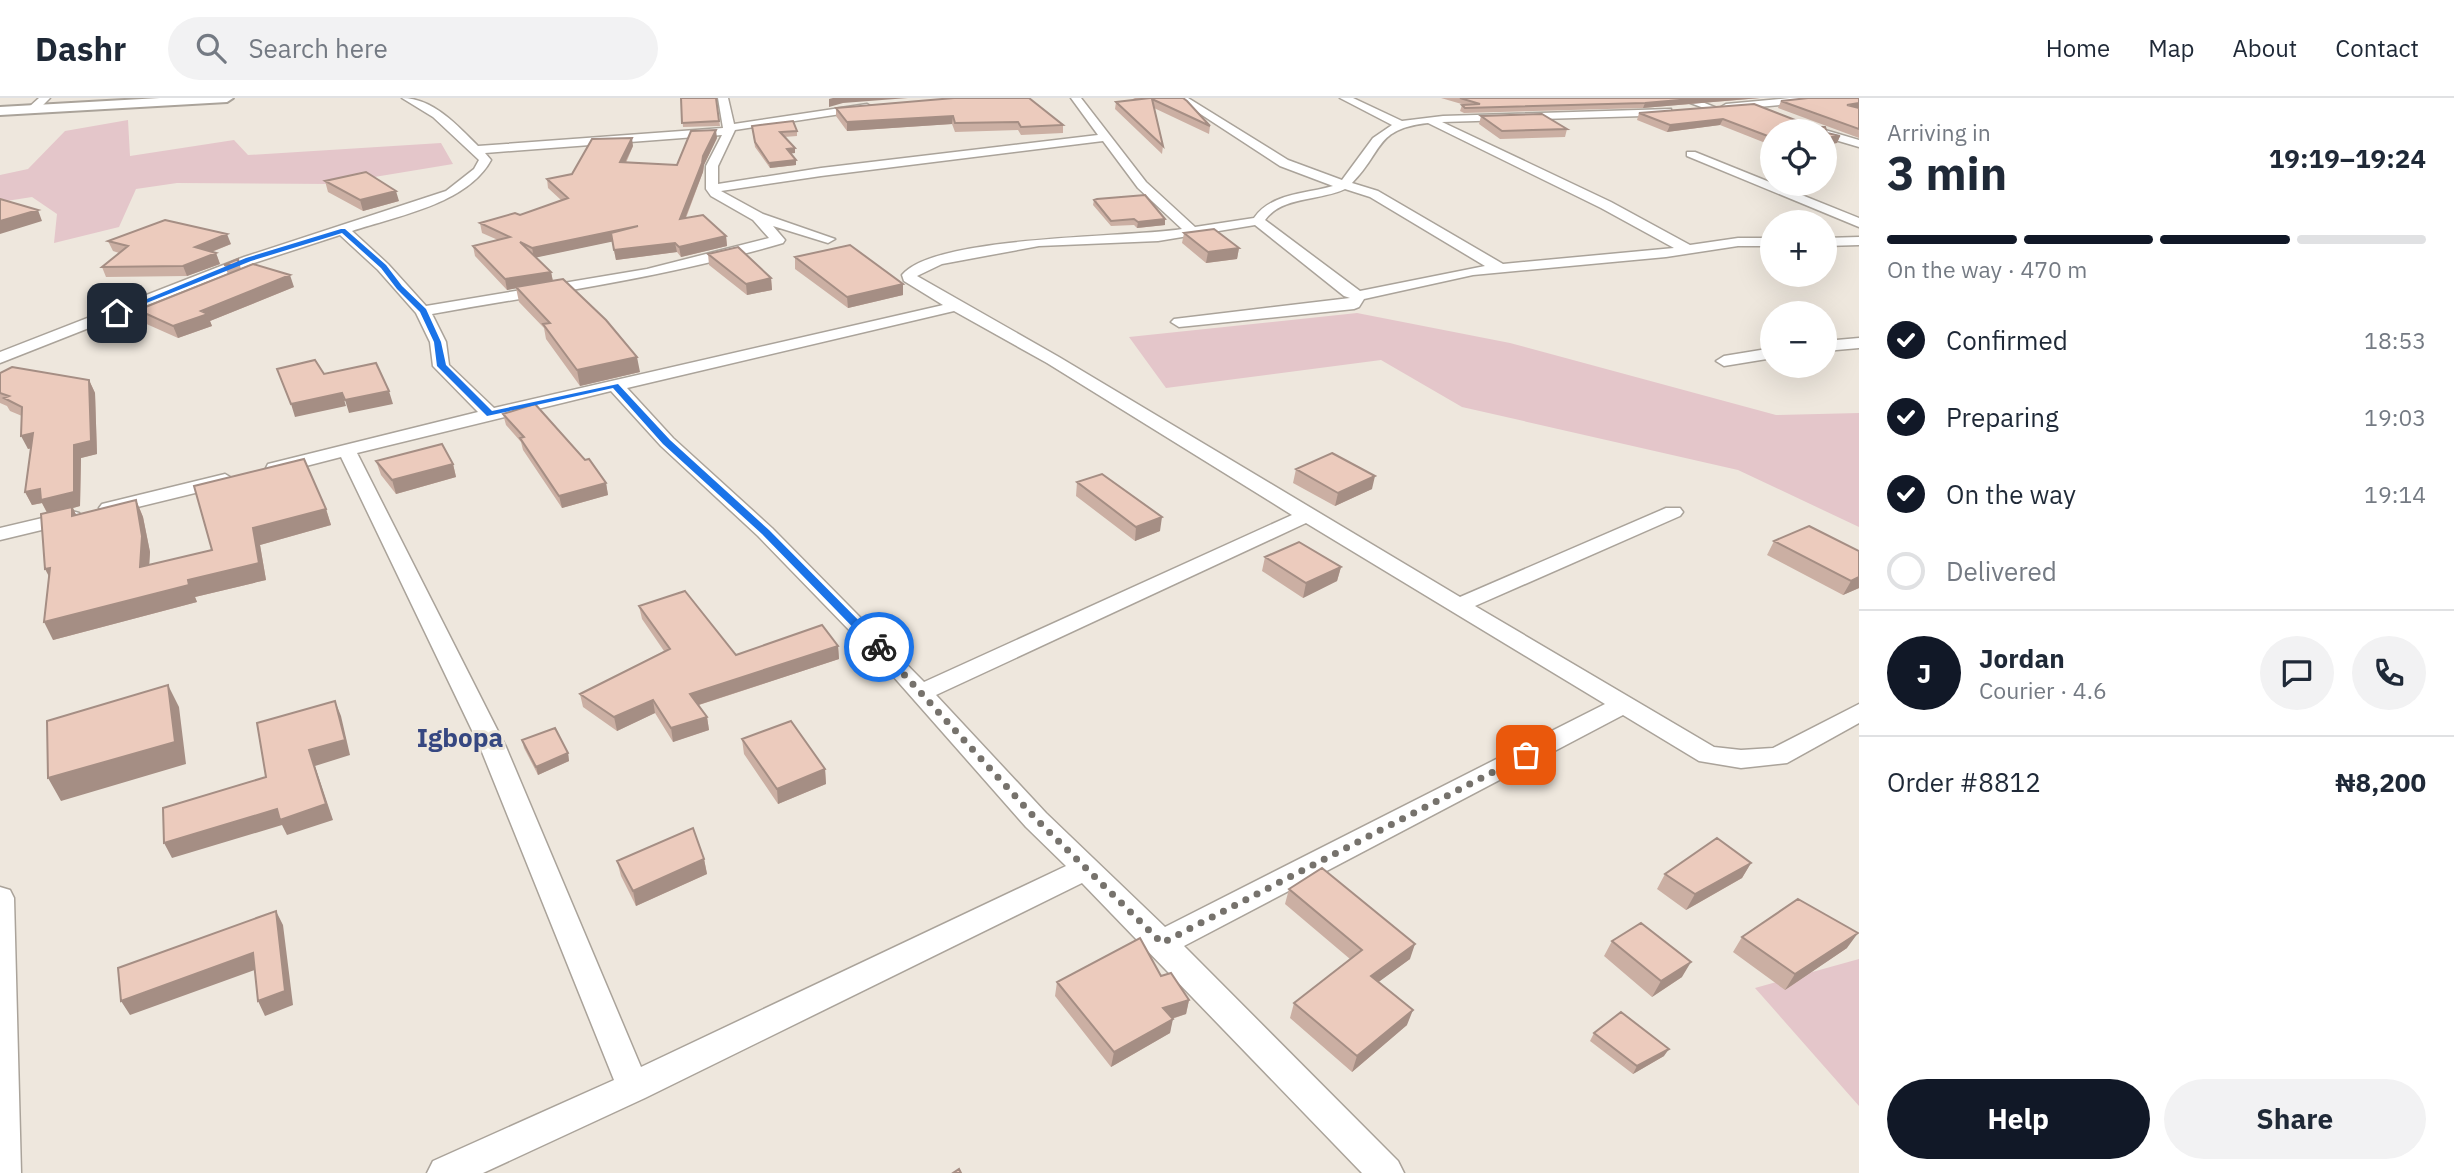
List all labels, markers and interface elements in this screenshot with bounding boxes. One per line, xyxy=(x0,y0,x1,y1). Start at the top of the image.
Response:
search box xyxy=(168,17,658,80)
text: Dashr xyxy=(35,27,126,70)
icon: search xyxy=(192,29,230,67)
text: Search here xyxy=(248,31,388,65)
text: Home xyxy=(2046,32,2110,64)
text: Map xyxy=(2148,32,2194,64)
text: About xyxy=(2232,32,2297,64)
text: Contact xyxy=(2335,32,2419,64)
text: Arriving in xyxy=(1887,117,1991,147)
map controls xyxy=(1760,119,1837,378)
button: locate xyxy=(1760,119,1837,196)
text: 19:19–19:24 xyxy=(2269,141,2426,175)
text: 3 min xyxy=(1887,143,2007,203)
button: + xyxy=(1760,210,1837,287)
text: On the way · 470 m xyxy=(1887,254,2087,284)
pin xyxy=(87,283,147,343)
icon: home xyxy=(98,294,136,332)
button: − xyxy=(1760,301,1837,378)
icon: check xyxy=(1887,321,1925,359)
text: Confirmed xyxy=(1946,323,2068,357)
text: 18:53 xyxy=(2364,325,2426,355)
icon: check xyxy=(1887,398,1925,436)
text: Preparing xyxy=(1946,400,2059,434)
text: 19:03 xyxy=(2364,402,2426,432)
icon: check xyxy=(1887,475,1925,513)
text: On the way xyxy=(1946,477,2076,511)
text: 19:14 xyxy=(2364,479,2426,509)
text: Delivered xyxy=(1946,554,2057,588)
courier xyxy=(844,612,914,682)
icon: bike xyxy=(860,628,898,666)
button: chat xyxy=(2260,636,2334,710)
button: phone xyxy=(2352,636,2426,710)
text: Jordan xyxy=(1979,641,2065,675)
text: J xyxy=(1917,656,1931,690)
text: Courier · 4.6 xyxy=(1979,675,2107,705)
district label: Igbopa xyxy=(417,720,504,754)
pin xyxy=(1496,725,1556,785)
icon: bag xyxy=(1507,736,1545,774)
text: Order #8812 xyxy=(1887,765,2041,799)
text: ₦8,200 xyxy=(2335,765,2426,799)
button: Help xyxy=(1887,1079,2150,1159)
button: Share xyxy=(2164,1079,2426,1159)

